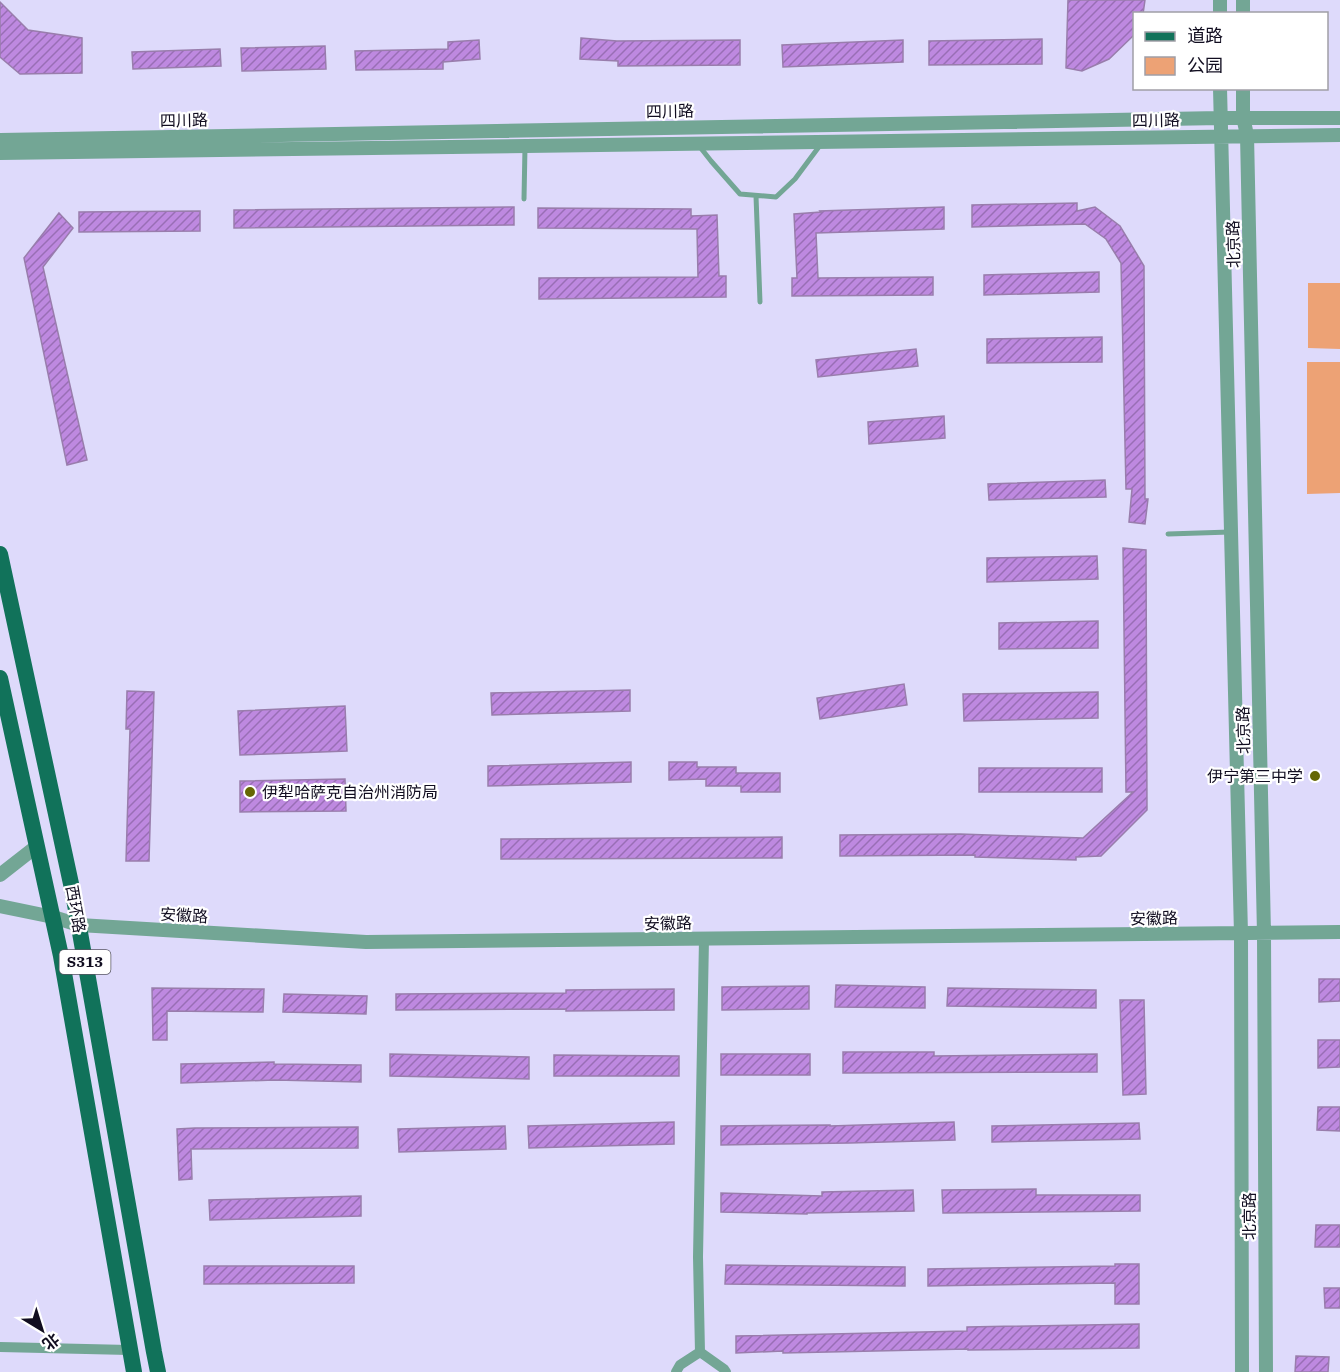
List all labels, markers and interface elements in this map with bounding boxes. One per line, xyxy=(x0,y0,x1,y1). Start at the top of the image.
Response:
legend xyxy=(1133,12,1328,90)
text: 道路 xyxy=(1187,24,1223,47)
text: 公园 xyxy=(1187,54,1223,77)
street label: 四川路 xyxy=(646,101,694,121)
street label: 四川路 xyxy=(160,110,208,130)
street label: 四川路 xyxy=(1132,110,1180,130)
street label: 北京路 xyxy=(1223,220,1243,268)
street label: 北京路 xyxy=(1233,706,1253,754)
place label: 伊宁第三中学 xyxy=(1207,766,1303,786)
marker: 伊宁第三中学 xyxy=(1308,769,1322,783)
place label: 伊犁哈萨克自治州消防局 xyxy=(262,782,438,802)
marker: 伊犁哈萨克自治州消防局 xyxy=(243,785,257,799)
street label: 西环路 xyxy=(62,884,90,934)
street label: 安徽路 xyxy=(160,904,208,926)
street label: 安徽路 xyxy=(1130,908,1178,928)
street label: 安徽路 xyxy=(644,913,692,933)
road number: S313 xyxy=(60,950,110,974)
street label: 北京路 xyxy=(1239,1192,1259,1240)
north arrow xyxy=(12,1300,72,1360)
text: 北 xyxy=(39,1329,64,1355)

